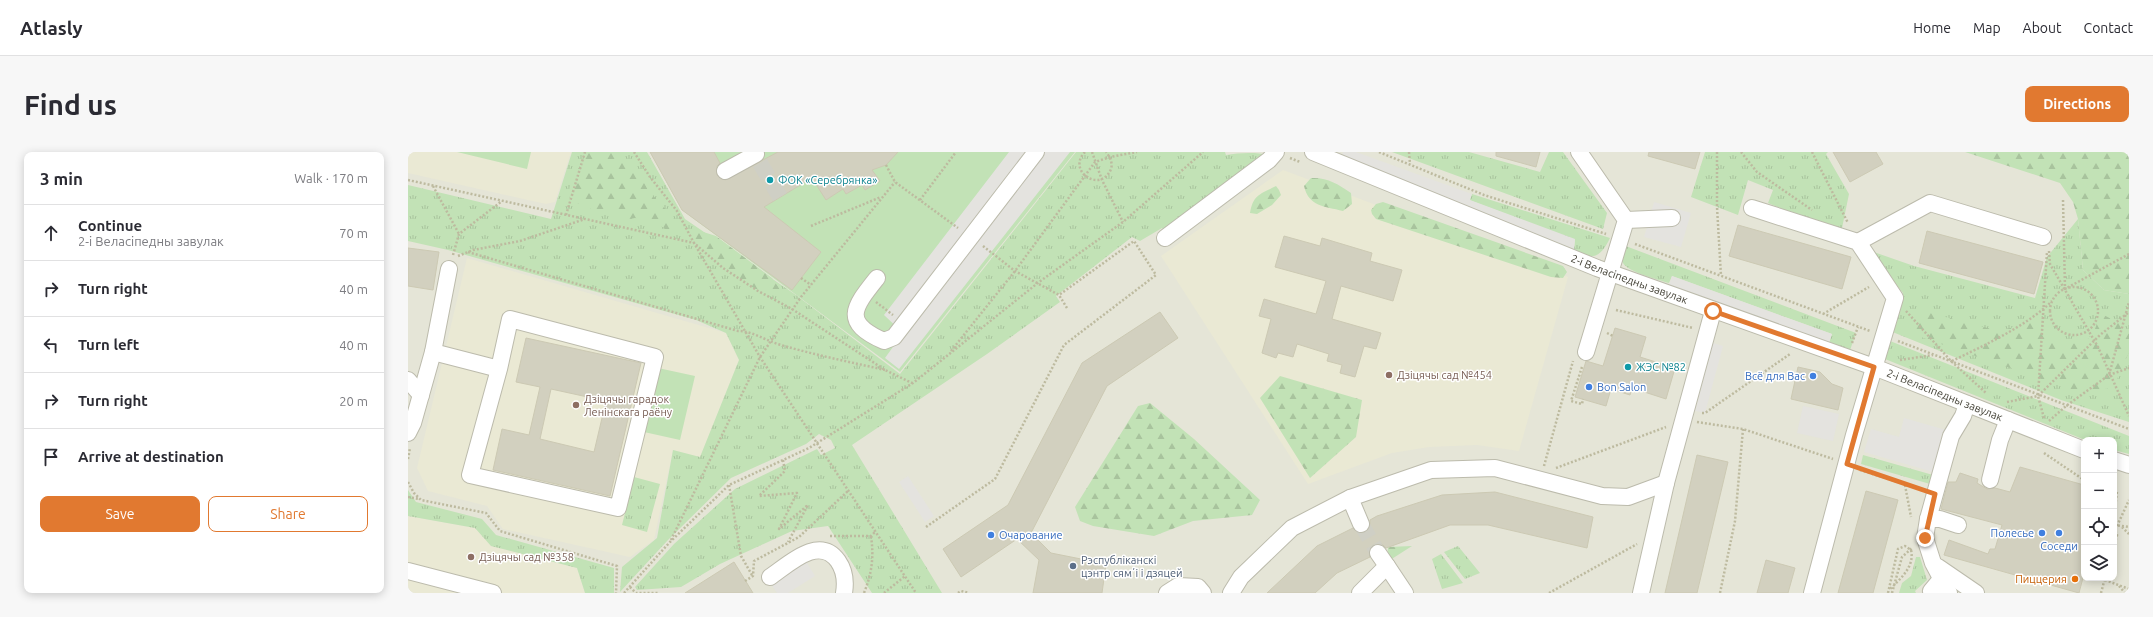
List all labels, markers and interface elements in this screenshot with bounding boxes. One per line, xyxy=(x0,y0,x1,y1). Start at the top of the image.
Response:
text: Atlasly xyxy=(20,17,83,39)
text: Home xyxy=(1913,20,1951,36)
text: Map xyxy=(1973,20,2001,36)
text: About xyxy=(2023,20,2062,36)
text: Contact xyxy=(2084,20,2133,36)
button: Directions xyxy=(2025,86,2129,122)
text: Find us xyxy=(24,89,117,120)
text: 3 min xyxy=(40,169,83,188)
text: Walk · 170 m xyxy=(294,171,368,185)
place label: ФОК «Серебрянка» xyxy=(778,174,877,186)
marker: ФОК «Серебрянка» xyxy=(765,175,775,185)
text: Continue xyxy=(78,217,142,234)
icon: ahead xyxy=(40,222,62,244)
text: 70 m xyxy=(339,226,368,240)
text: 2-і Веласіпедны завулак xyxy=(78,234,224,248)
street label: 2-і Веласіпедны завулак xyxy=(1569,252,1690,306)
icon: right xyxy=(40,278,62,300)
text: Turn right xyxy=(78,280,148,297)
text: 40 m xyxy=(339,282,368,296)
route start xyxy=(1704,302,1722,320)
icon: left xyxy=(40,334,62,356)
text: Turn left xyxy=(78,336,139,353)
text: 40 m xyxy=(339,338,368,352)
place label: ЖЭС №82 xyxy=(1636,361,1686,373)
marker: ЖЭС №82 xyxy=(1623,362,1633,372)
street label: 2-і Веласіпедны завулак xyxy=(1885,367,2005,423)
place label: Дзіцячы сад №454 xyxy=(1397,369,1492,381)
marker: Дзіцячы сад №454 xyxy=(1384,370,1394,380)
place label: Всё для Вас xyxy=(1745,370,1805,382)
marker: Всё для Вас xyxy=(1808,371,1818,381)
place label: Bon Salon xyxy=(1597,381,1646,393)
marker: Bon Salon xyxy=(1584,382,1594,392)
icon: right xyxy=(40,390,62,412)
text: Turn right xyxy=(78,392,148,409)
place label: Дзіцячы гарадок Ленінскага раёну xyxy=(584,393,673,418)
text: 20 m xyxy=(339,394,368,408)
marker: Дзіцячы гарадок Ленінскага раёну xyxy=(571,400,581,410)
map controls xyxy=(2081,437,2117,581)
button: + xyxy=(2081,437,2117,473)
icon: arrive xyxy=(40,446,62,468)
text: Arrive at destination xyxy=(78,448,224,465)
button: − xyxy=(2081,473,2117,509)
button: Save xyxy=(40,496,200,532)
button: Share xyxy=(208,496,368,532)
button: locate xyxy=(2081,509,2117,545)
place label: Полесье xyxy=(1991,527,2034,539)
marker: Полесье xyxy=(2037,528,2047,538)
marker: Соседи xyxy=(2054,528,2064,538)
place label: Очарование xyxy=(999,529,1063,541)
route end xyxy=(1916,529,1934,547)
marker: Очарование xyxy=(986,530,996,540)
place label: Соседи xyxy=(2040,540,2078,552)
button: layers xyxy=(2081,545,2117,581)
place label: Дзіцячы сад №358 xyxy=(479,551,574,563)
marker: Дзіцячы сад №358 xyxy=(466,552,476,562)
place label: Рэспубліканскі цэнтр сямʼі і дзяцей xyxy=(1081,554,1183,579)
marker: Рэспубліканскі цэнтр сямʼі і дзяцей xyxy=(1068,561,1078,571)
place label: Пиццерия xyxy=(2015,573,2067,585)
marker: Пиццерия xyxy=(2070,574,2080,584)

